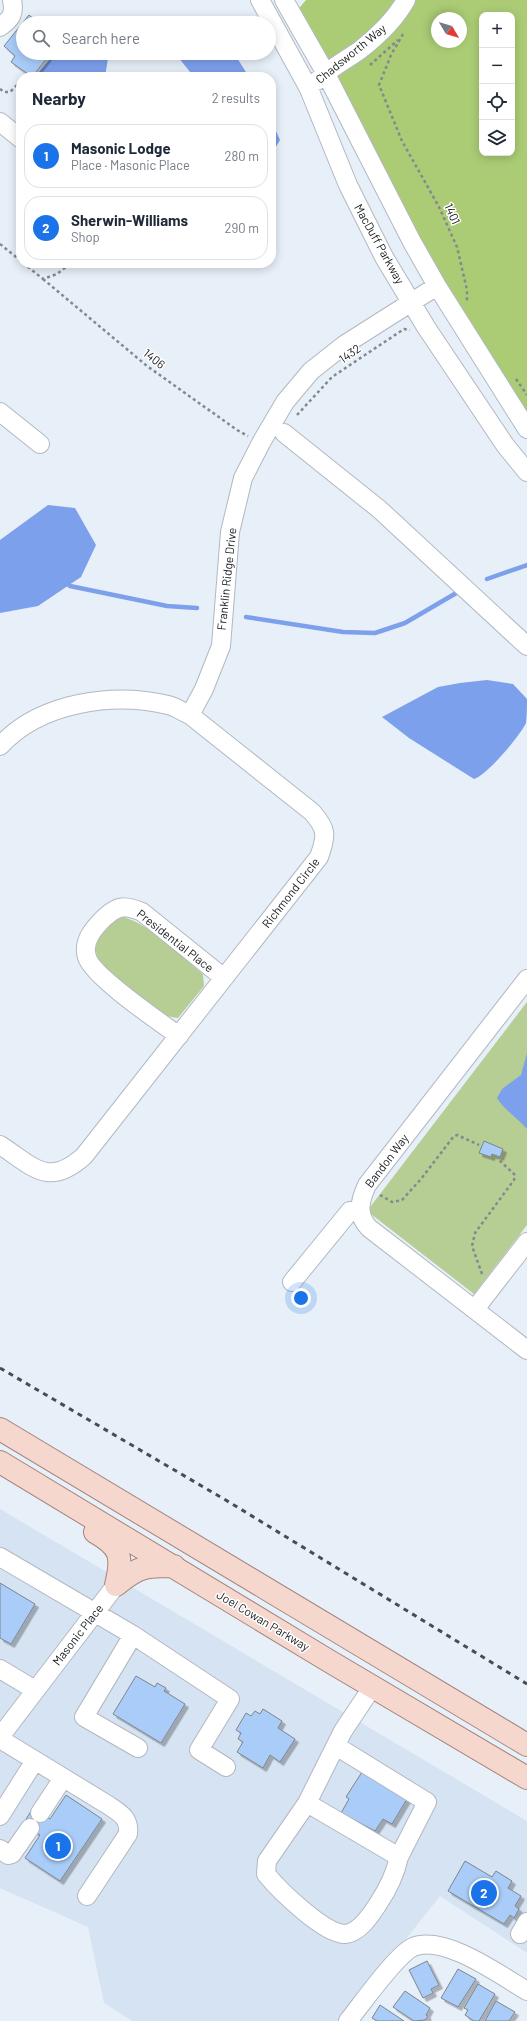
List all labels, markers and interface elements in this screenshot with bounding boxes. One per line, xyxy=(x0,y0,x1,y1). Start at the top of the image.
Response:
north arrow xyxy=(431,12,467,48)
map controls xyxy=(479,12,515,156)
button: + xyxy=(479,12,515,48)
search box xyxy=(16,16,276,60)
street label: Chadsworth Way xyxy=(312,20,389,86)
icon: search xyxy=(30,27,52,49)
text: Search here xyxy=(62,29,140,47)
button: − xyxy=(479,48,515,84)
button: locate xyxy=(479,84,515,120)
text: Nearby xyxy=(32,88,86,108)
text: 2 results xyxy=(212,90,260,106)
button: layers xyxy=(479,120,515,156)
text: Masonic Lodge xyxy=(71,139,171,157)
text: 1 xyxy=(44,148,48,164)
text: 280 m xyxy=(225,148,259,164)
text: Place · Masonic Place xyxy=(71,157,190,173)
street label: MacDuff Parkway xyxy=(352,201,408,286)
street label: 1401 xyxy=(442,201,464,226)
text: Sherwin-Williams xyxy=(71,211,188,229)
text: 2 xyxy=(42,220,50,236)
text: 290 m xyxy=(225,220,259,236)
text: Shop xyxy=(71,229,100,245)
street label: 1432 xyxy=(336,341,363,366)
street label: 1406 xyxy=(141,345,168,371)
street label: Franklin Ridge Drive xyxy=(214,527,238,631)
street label: Richmond Circle xyxy=(259,855,322,930)
street label: Presidential Place xyxy=(135,906,217,974)
street label: Bandon Way xyxy=(362,1130,411,1190)
your location xyxy=(291,1288,311,1308)
street label: Joel Cowan Parkway xyxy=(215,1587,313,1654)
street label: Masonic Place xyxy=(49,1601,105,1668)
pin: 1 xyxy=(45,1831,71,1861)
pin: 2 xyxy=(471,1878,497,1908)

